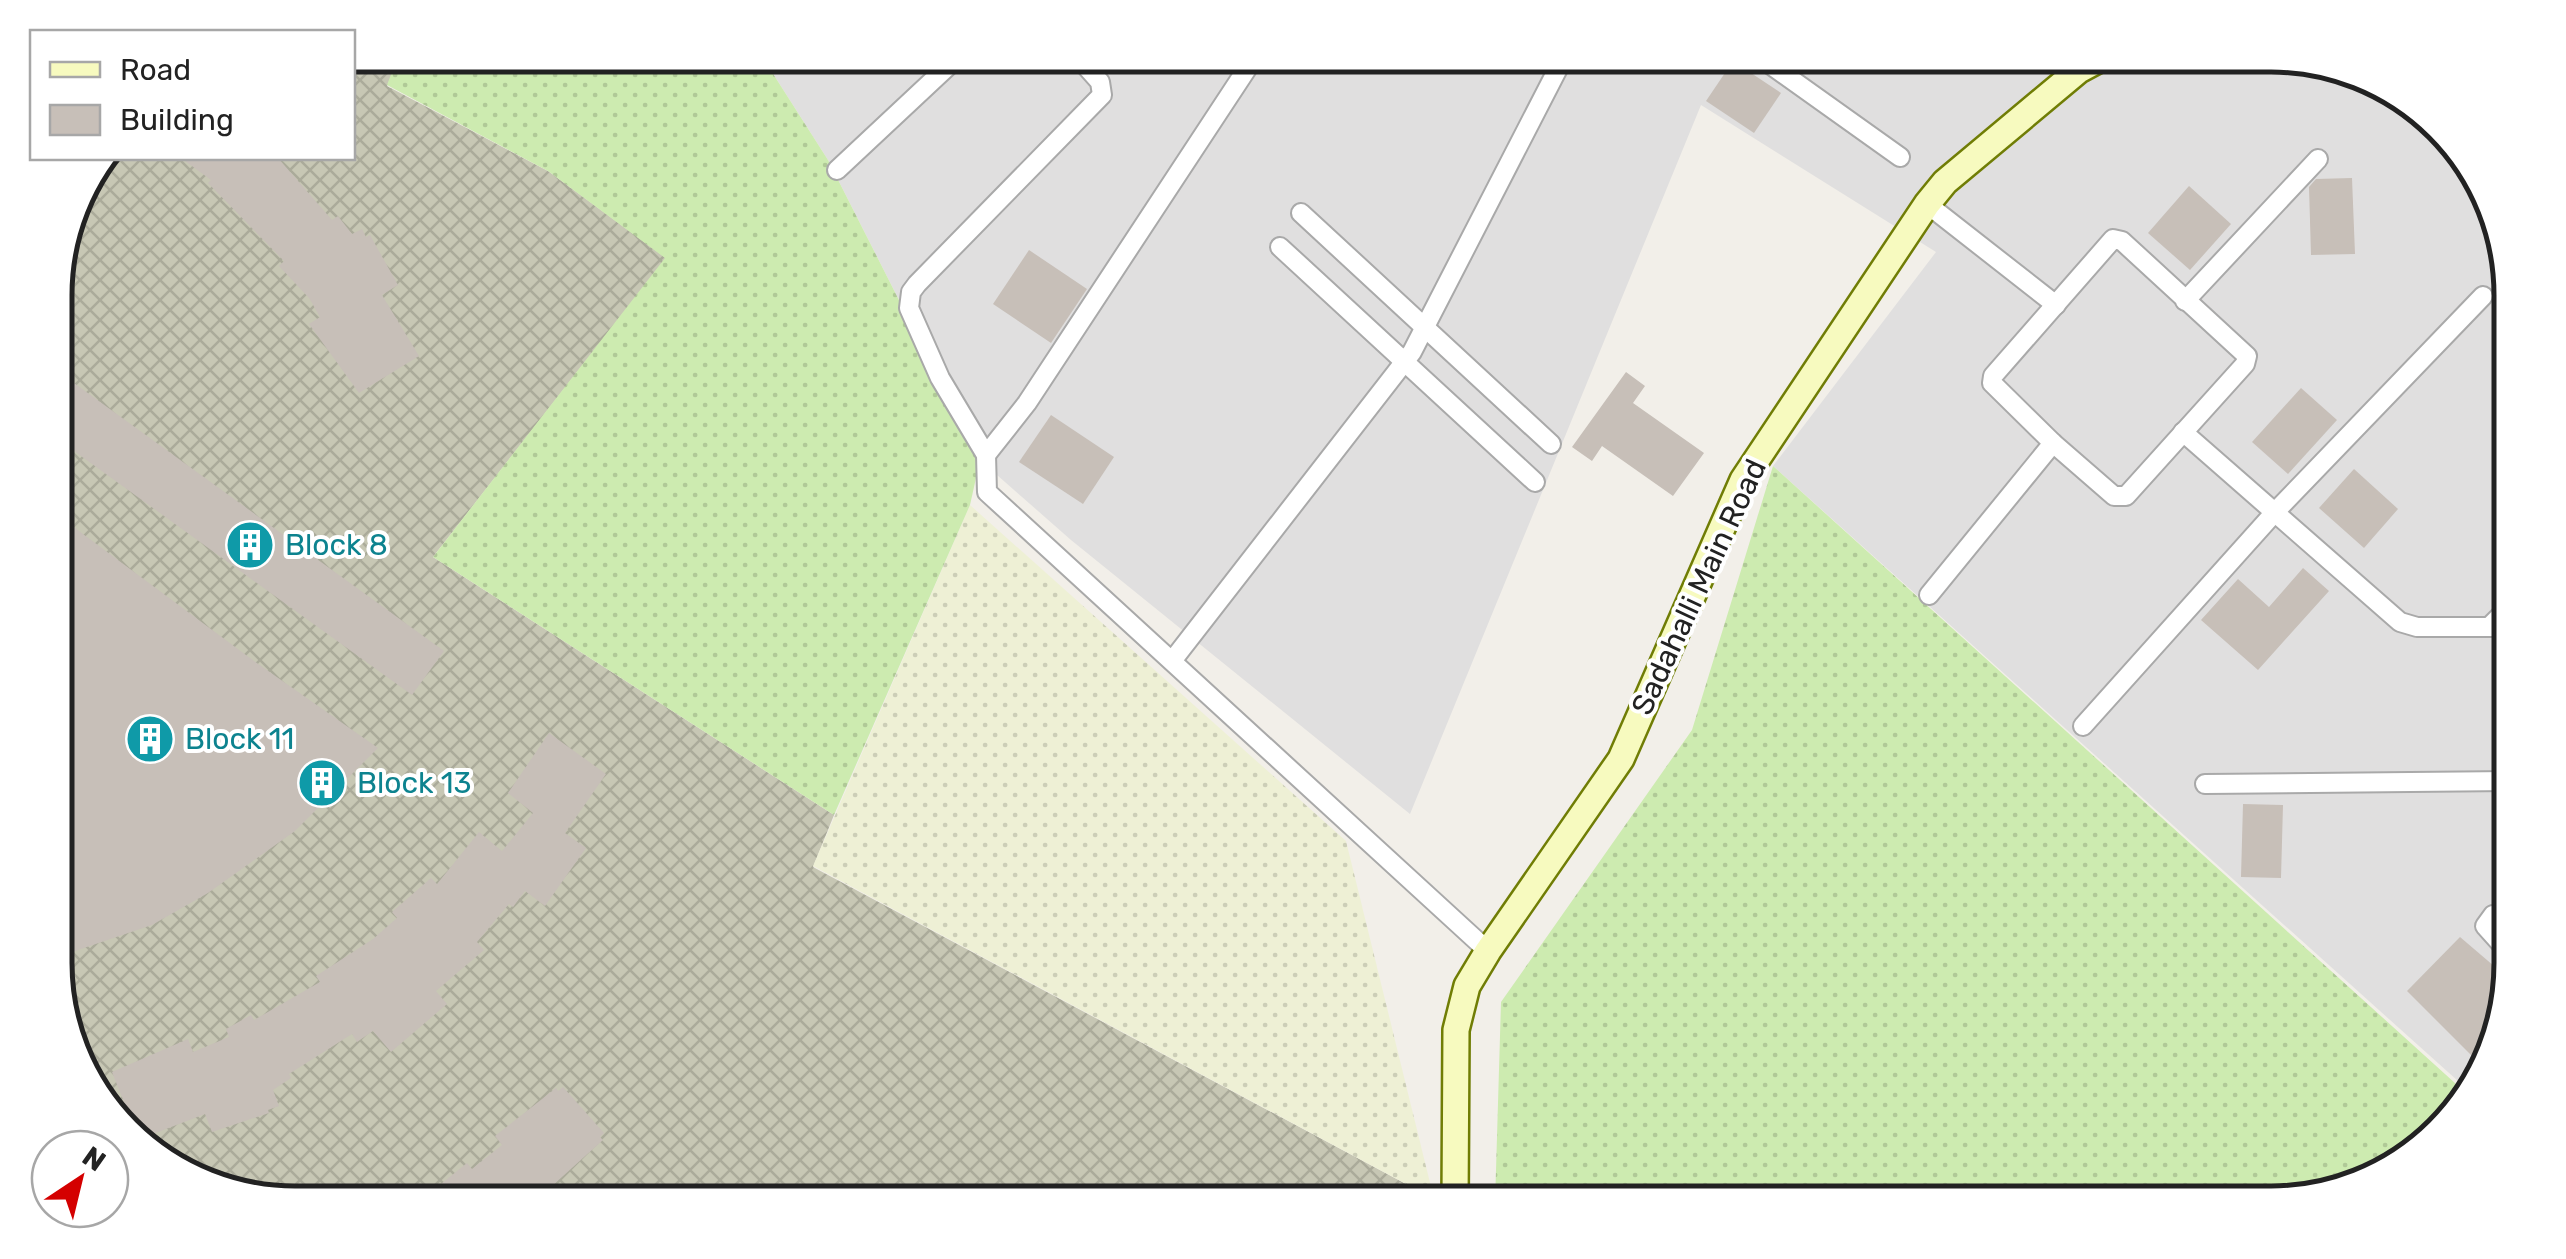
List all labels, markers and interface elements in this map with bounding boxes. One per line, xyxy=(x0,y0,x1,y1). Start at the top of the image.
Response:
legend xyxy=(30,30,355,160)
text: Road xyxy=(120,52,191,88)
text: Building xyxy=(120,102,234,138)
street label: Sadahalli Main Road xyxy=(1624,453,1774,721)
building icon: Block 8 xyxy=(224,519,276,571)
place label: Block 8 xyxy=(285,527,388,563)
building icon: Block 11 xyxy=(124,713,176,765)
place label: Block 11 xyxy=(185,721,294,757)
building icon: Block 13 xyxy=(296,757,348,809)
place label: Block 13 xyxy=(357,765,472,801)
north arrow xyxy=(30,1129,130,1229)
text: N xyxy=(76,1140,112,1178)

